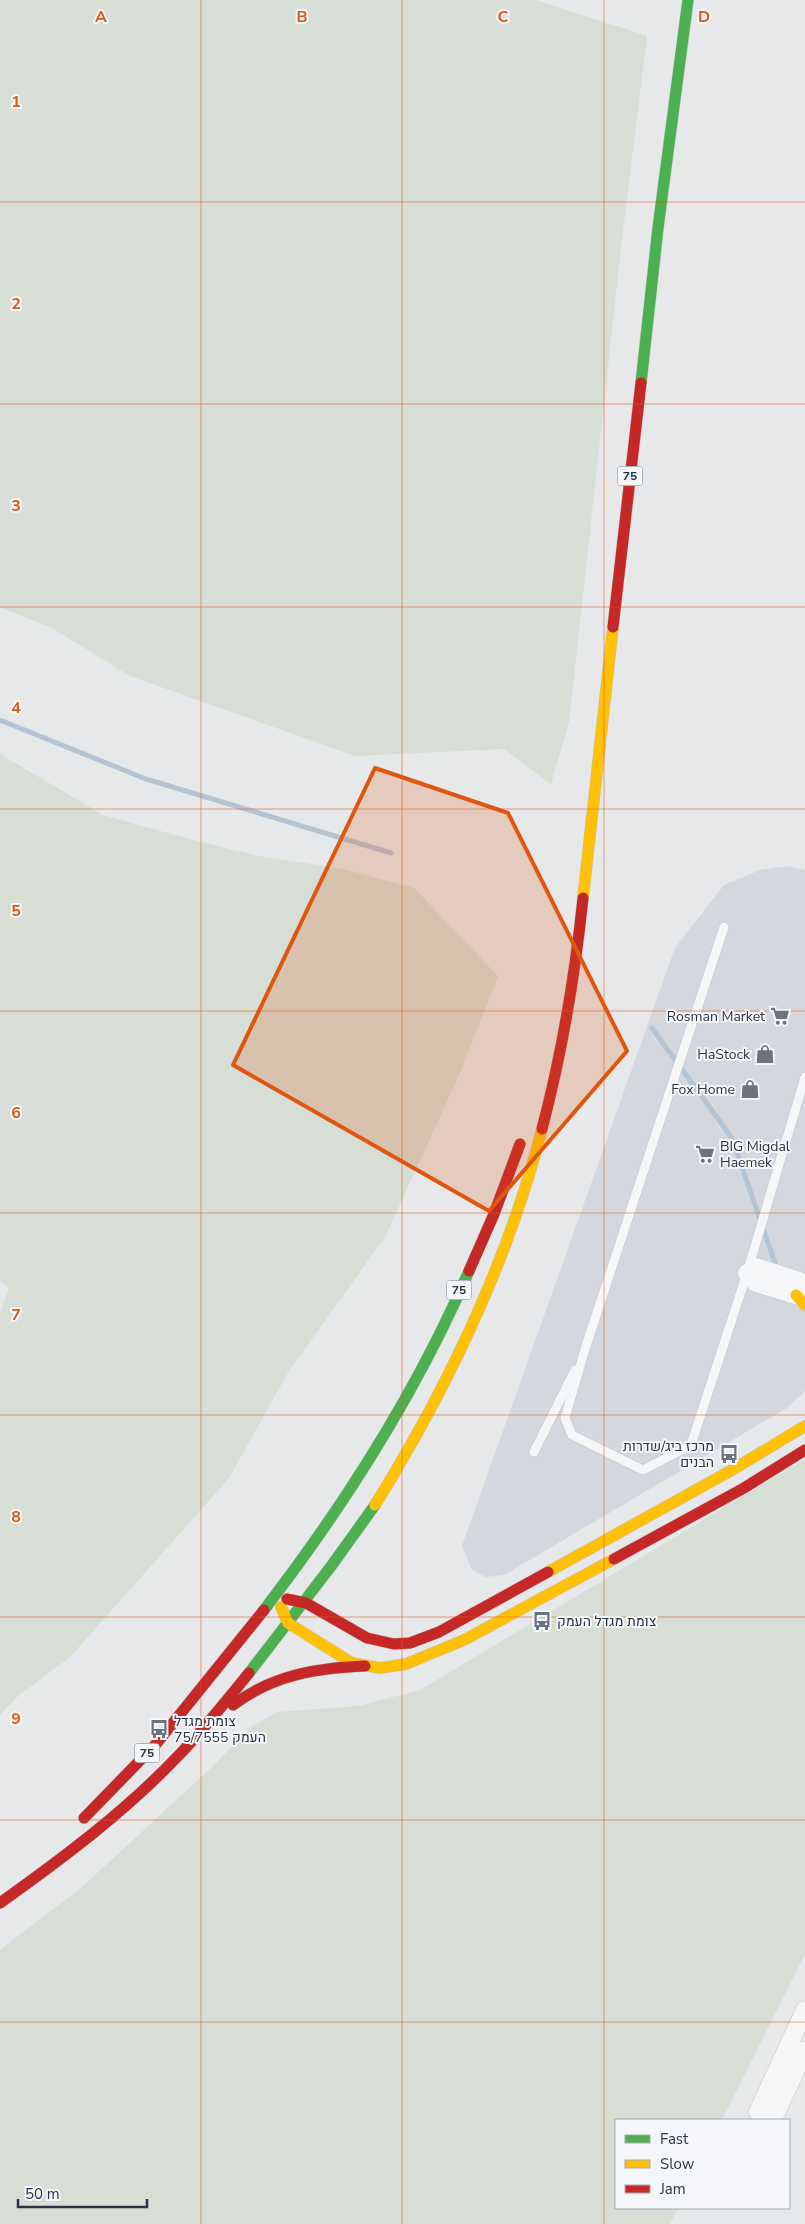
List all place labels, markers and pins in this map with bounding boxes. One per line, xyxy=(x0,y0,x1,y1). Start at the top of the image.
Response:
supermarket icon: Rosman Market xyxy=(769,1005,791,1027)
place label: Rosman Market xyxy=(667,1007,765,1026)
shop icon: HaStock xyxy=(754,1043,776,1065)
place label: HaStock xyxy=(697,1045,751,1064)
shop icon: Fox Home xyxy=(739,1078,761,1100)
place label: Fox Home xyxy=(671,1080,735,1099)
place label: BIG Migdal Haemek xyxy=(720,1137,791,1172)
supermarket icon: BIG Migdal Haemek xyxy=(694,1143,716,1165)
place label: מרכז ביג/שדרות הבנים xyxy=(623,1437,714,1472)
bus stop icon: מרכז ביג/שדרות הבנים xyxy=(718,1443,740,1465)
bus stop icon: צומת מגדל העמק xyxy=(531,1610,553,1632)
place label: צומת מגדל העמק xyxy=(557,1612,657,1631)
place label: צומת מגדל העמק 75/7555 xyxy=(174,1712,266,1747)
bus stop icon: צומת מגדל העמק 75/7555 xyxy=(148,1718,170,1740)

